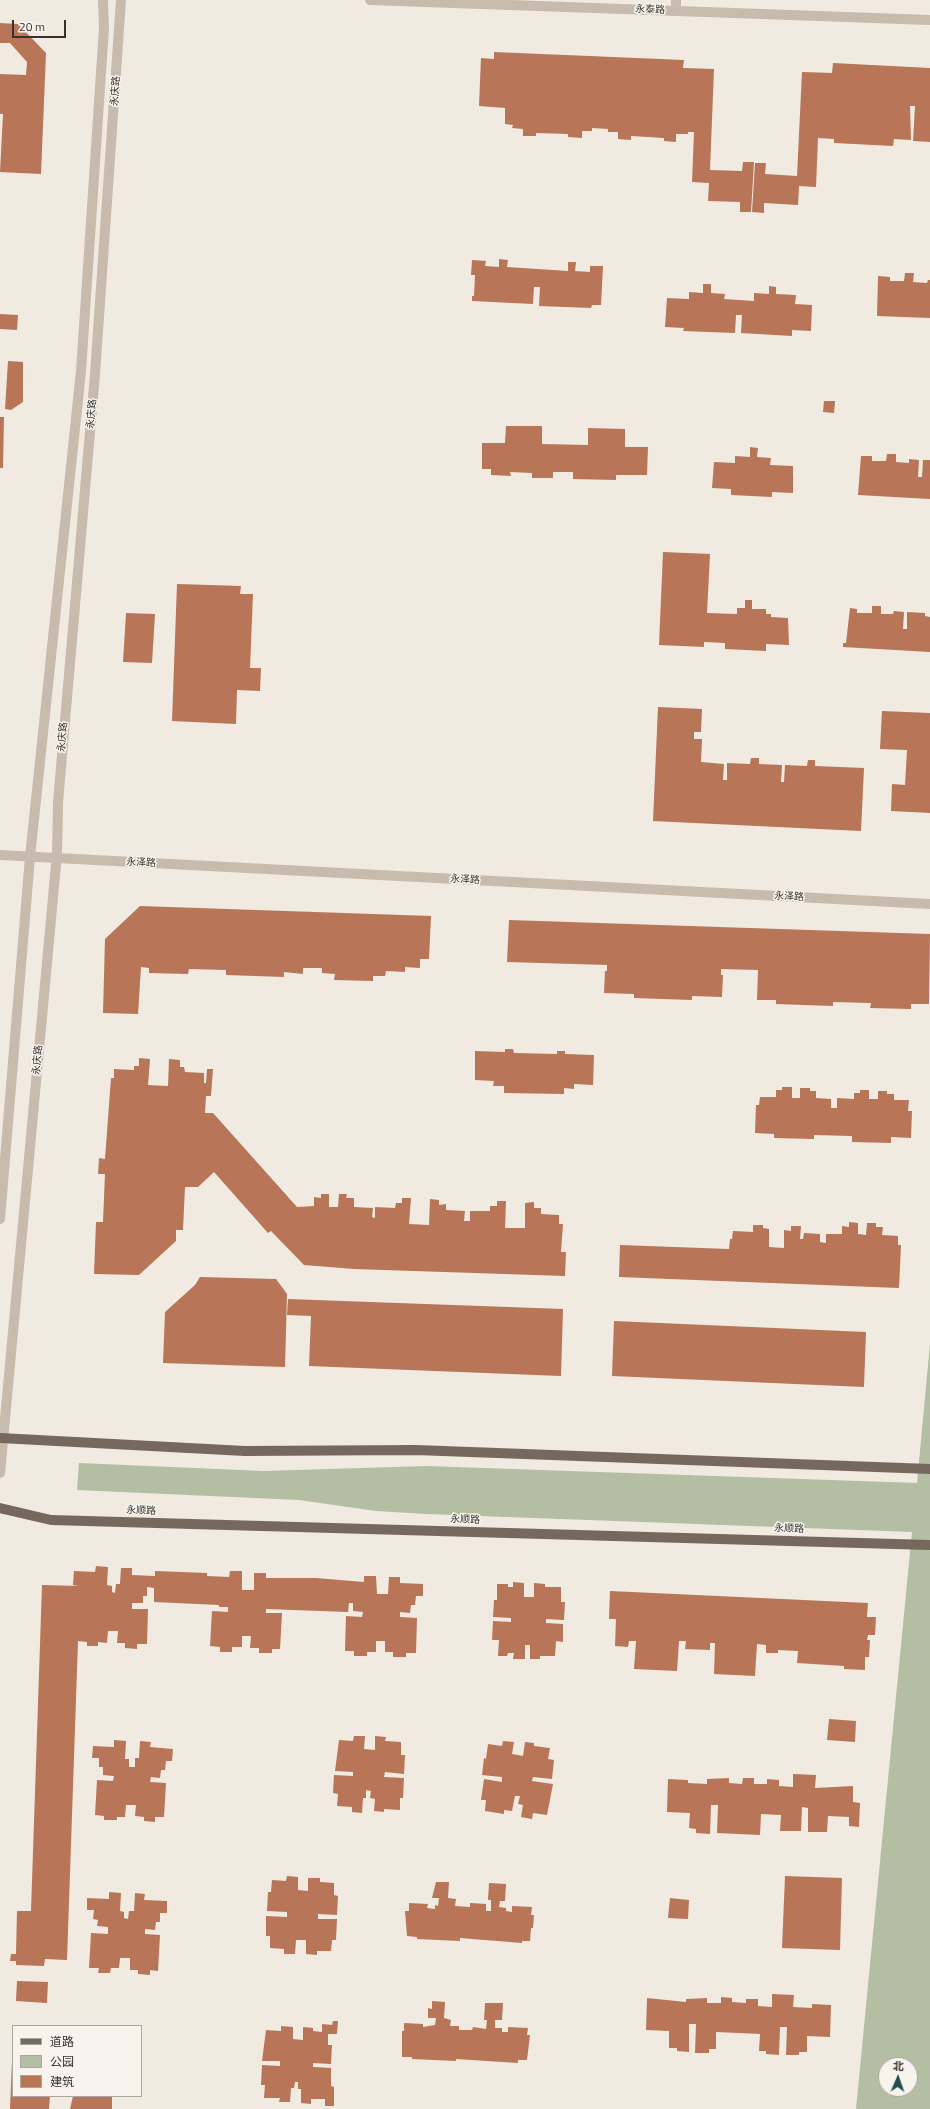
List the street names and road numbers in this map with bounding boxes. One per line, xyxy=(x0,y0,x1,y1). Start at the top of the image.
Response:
street label: 永泰路 xyxy=(635,3,665,17)
street label: 永庆路 xyxy=(109,76,123,106)
street label: 永庆路 xyxy=(85,399,99,429)
street label: 永庆路 xyxy=(56,722,70,752)
street label: 永泽路 xyxy=(126,856,156,870)
street label: 永泽路 xyxy=(450,873,480,887)
street label: 永泽路 xyxy=(774,890,804,904)
street label: 永庆路 xyxy=(31,1045,45,1075)
street label: 永顺路 xyxy=(126,1504,156,1518)
street label: 永顺路 xyxy=(450,1513,480,1527)
street label: 永顺路 xyxy=(774,1522,804,1536)

